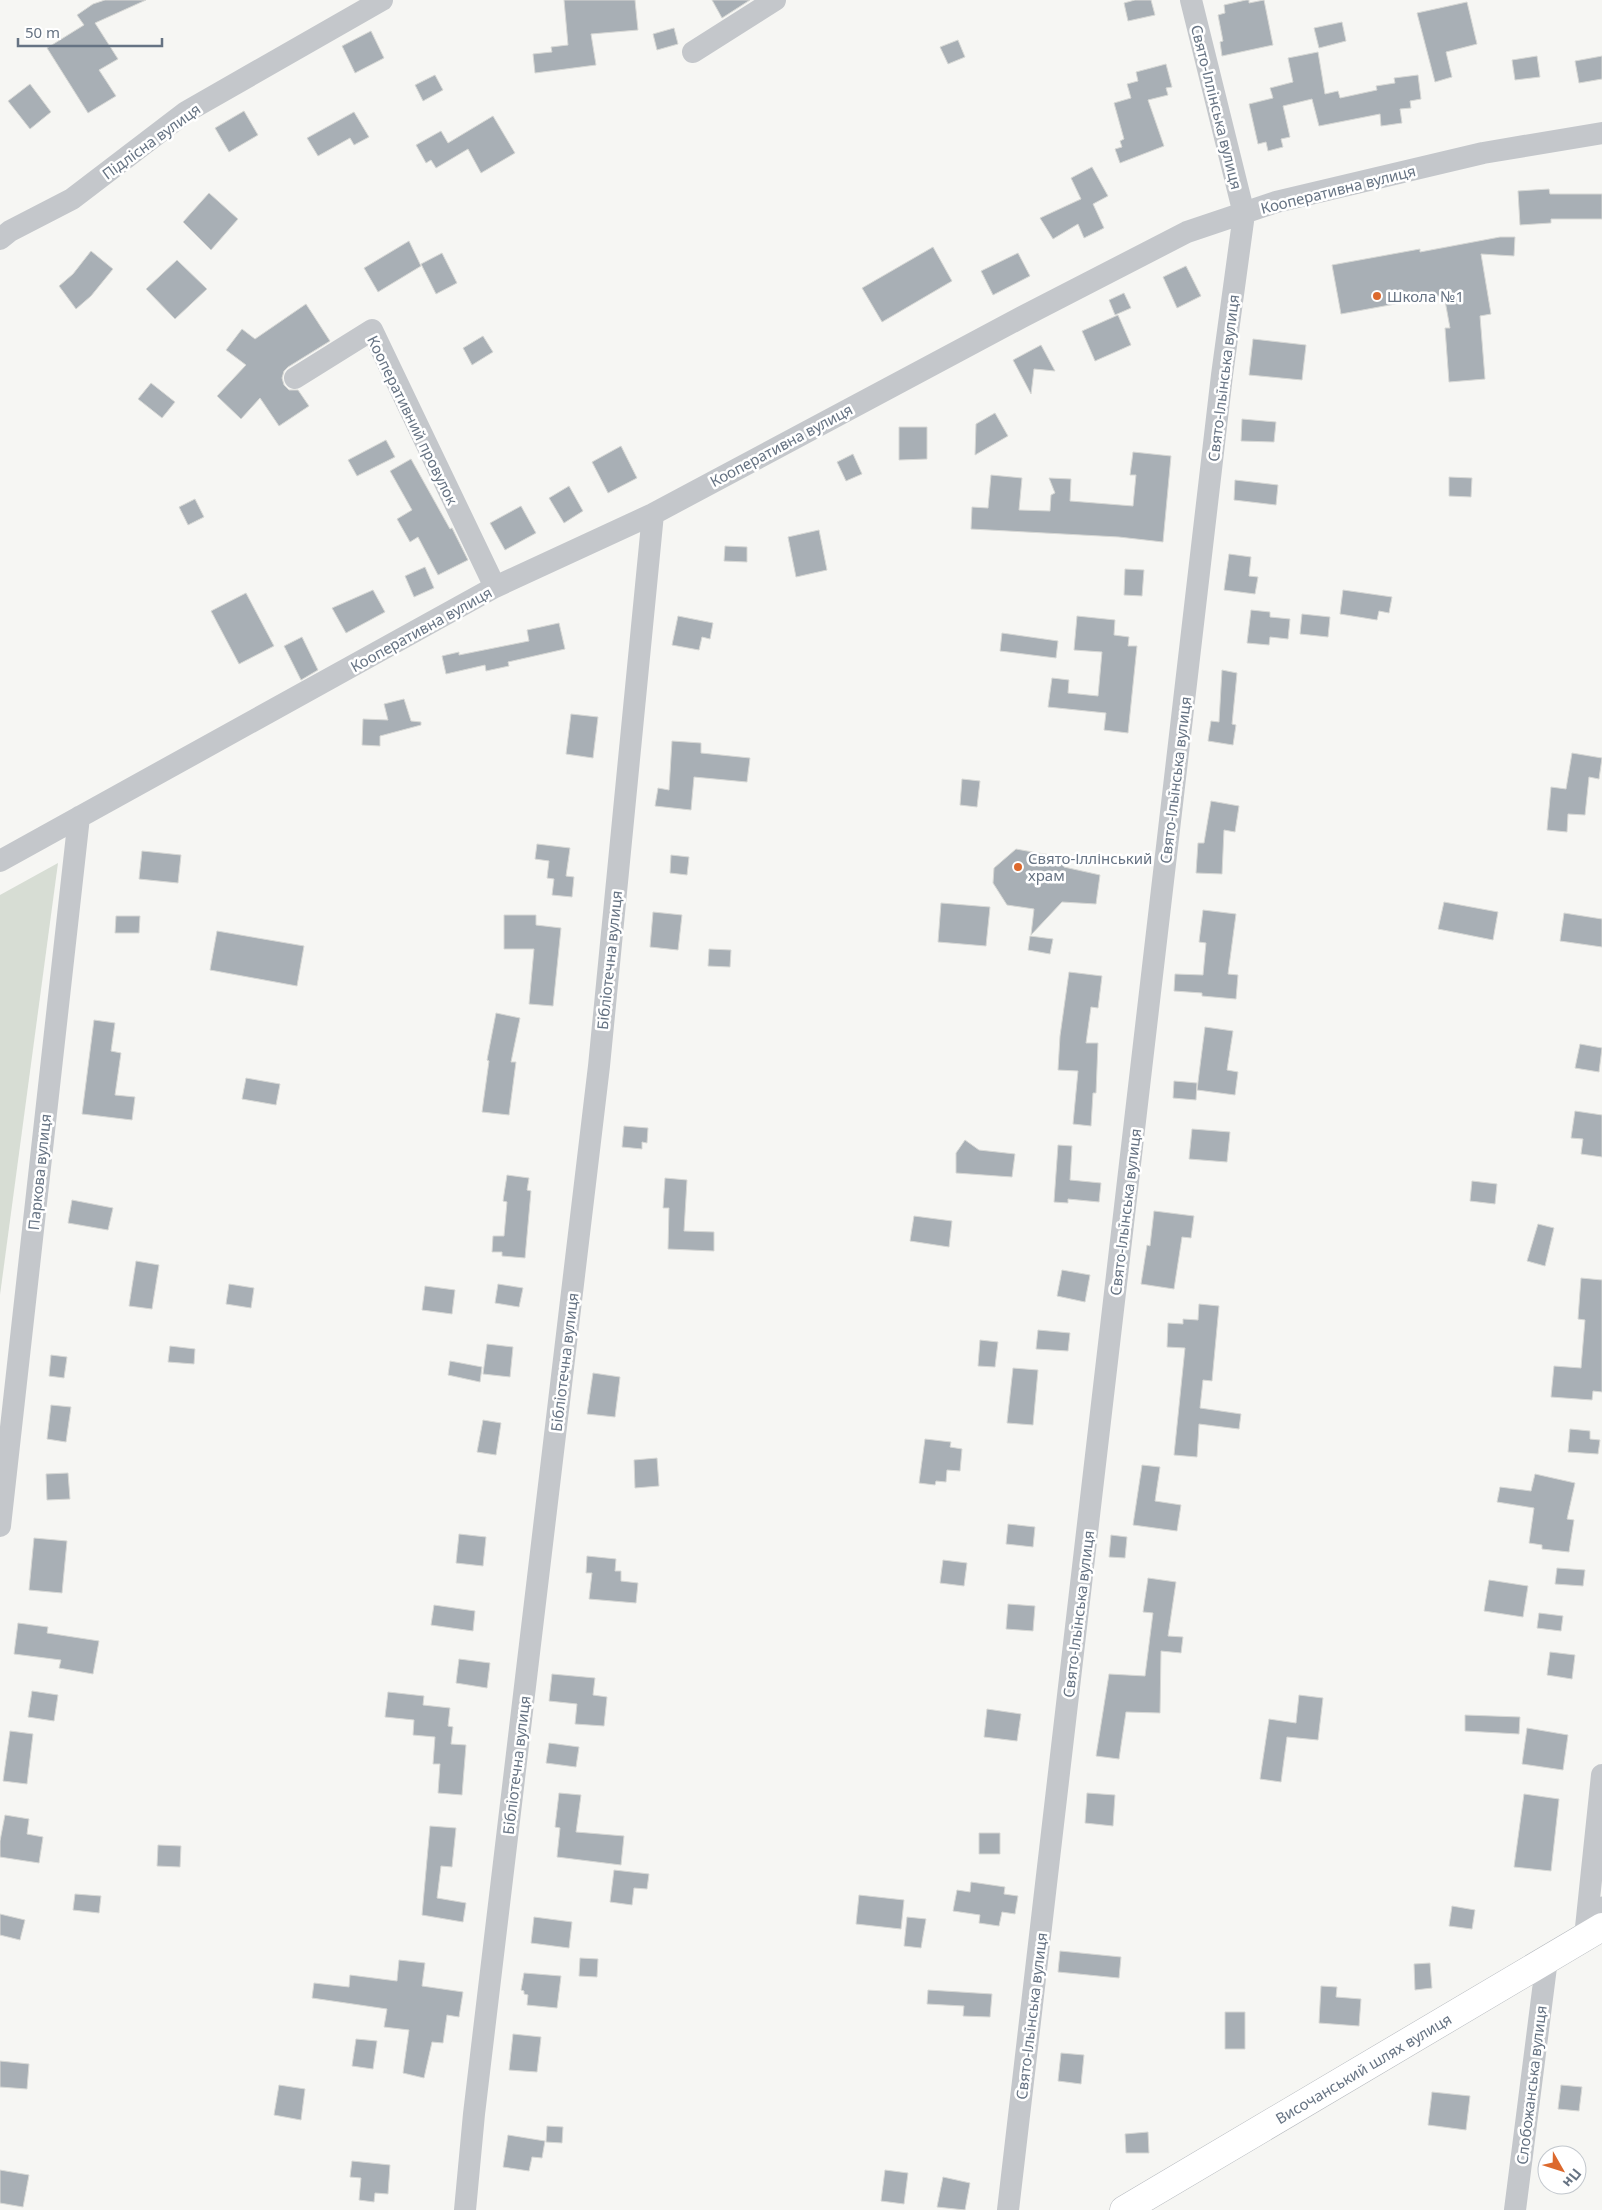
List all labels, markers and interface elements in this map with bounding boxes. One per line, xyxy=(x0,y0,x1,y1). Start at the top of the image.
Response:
scale bar xyxy=(18,15,161,47)
text: 50 m xyxy=(25,22,60,42)
street label: Свято-Іллінська вулиця xyxy=(1187,23,1247,191)
street label: Підлісна вулиця xyxy=(98,99,204,183)
street label: Кооперативна вулиця xyxy=(1258,160,1418,218)
place label: Школа №1 xyxy=(1387,286,1464,306)
marker: Школа №1 xyxy=(1371,290,1383,302)
street label: Свято-Ільїнська вулиця xyxy=(1203,293,1243,463)
street label: Кооперативний провулок xyxy=(363,332,463,508)
street label: Кооперативна вулиця xyxy=(706,399,856,491)
street label: Кооперативна вулиця xyxy=(347,582,495,676)
street label: Свято-Ільїнська вулиця xyxy=(1155,695,1195,865)
place label: Свято-Іллінський храм xyxy=(1028,848,1152,885)
marker: Свято-Іллінський храм xyxy=(1012,861,1024,873)
street label: Бібліотечна вулиця xyxy=(592,889,626,1031)
street label: Паркова вулиця xyxy=(23,1113,55,1231)
street label: Свято-Ільїнська вулиця xyxy=(1105,1127,1145,1297)
street label: Бібліотечна вулиця xyxy=(546,1291,582,1433)
street label: Свято-Ільїнська вулиця xyxy=(1058,1529,1098,1699)
street label: Бібліотечна вулиця xyxy=(498,1694,534,1836)
street label: Свято-Ільїнська вулиця xyxy=(1011,1931,1051,2101)
street label: Слобожанська вулиця xyxy=(1511,2004,1551,2166)
street label: Височанський шлях вулиця xyxy=(1272,2008,1455,2128)
north arrow xyxy=(1537,2145,1587,2195)
text: Пн xyxy=(1559,2165,1586,2192)

